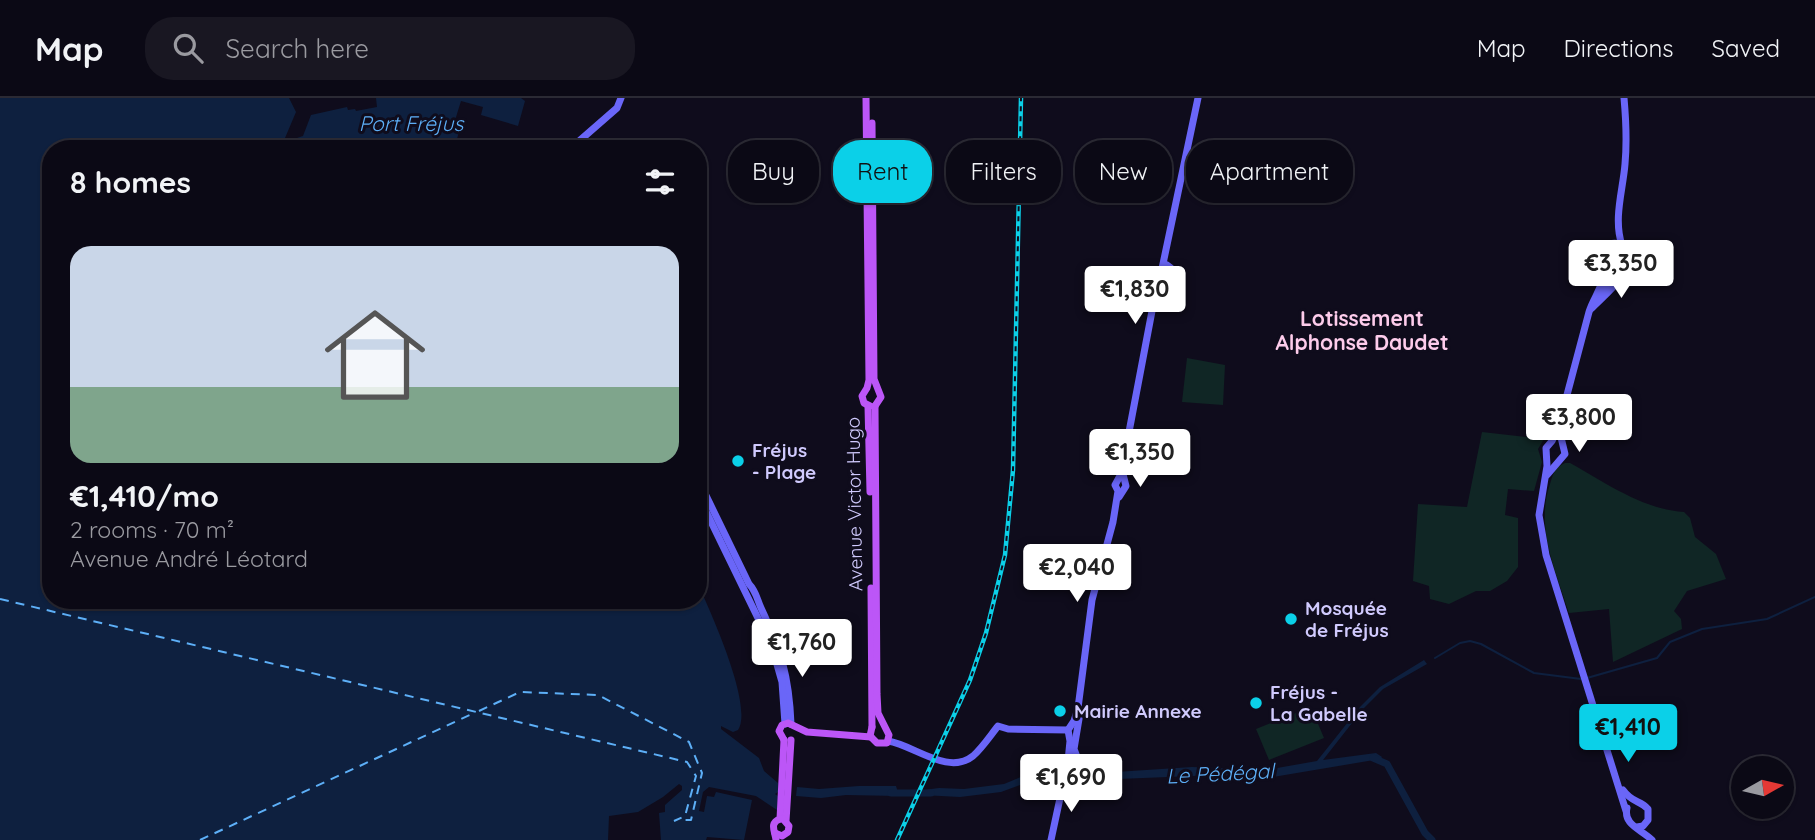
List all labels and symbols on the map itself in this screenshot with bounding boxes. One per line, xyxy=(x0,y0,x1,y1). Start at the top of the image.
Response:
water label: Port Fréjus xyxy=(359,110,464,136)
pin: €3,350 xyxy=(1564,240,1678,300)
pin: €1,830 xyxy=(1078,266,1192,326)
district label: Lotissement Alphonse Daudet xyxy=(1275,305,1449,355)
pin: €3,800 xyxy=(1522,394,1636,454)
street label: Avenue Victor Hugo xyxy=(840,417,868,591)
pin: €1,350 xyxy=(1083,430,1197,489)
place label: Fréjus - Plage xyxy=(752,438,816,484)
marker: Fréjus - Plage xyxy=(730,453,746,469)
pin: €2,040 xyxy=(1020,545,1134,604)
place label: Mosquée de Fréjus xyxy=(1305,596,1389,642)
marker: Mosquée de Fréjus xyxy=(1283,611,1299,627)
pin: €1,760 xyxy=(745,620,859,679)
place label: Fréjus - La Gabelle xyxy=(1270,680,1368,726)
marker: Fréjus - La Gabelle xyxy=(1248,695,1264,711)
place label: Mairie Annexe xyxy=(1074,699,1202,723)
marker: Mairie Annexe xyxy=(1052,703,1068,719)
pin: €1,410 xyxy=(1571,704,1685,764)
pin: €1,690 xyxy=(1014,754,1128,814)
north arrow xyxy=(1731,756,1794,819)
water label: Le Pédégal xyxy=(1165,757,1277,789)

